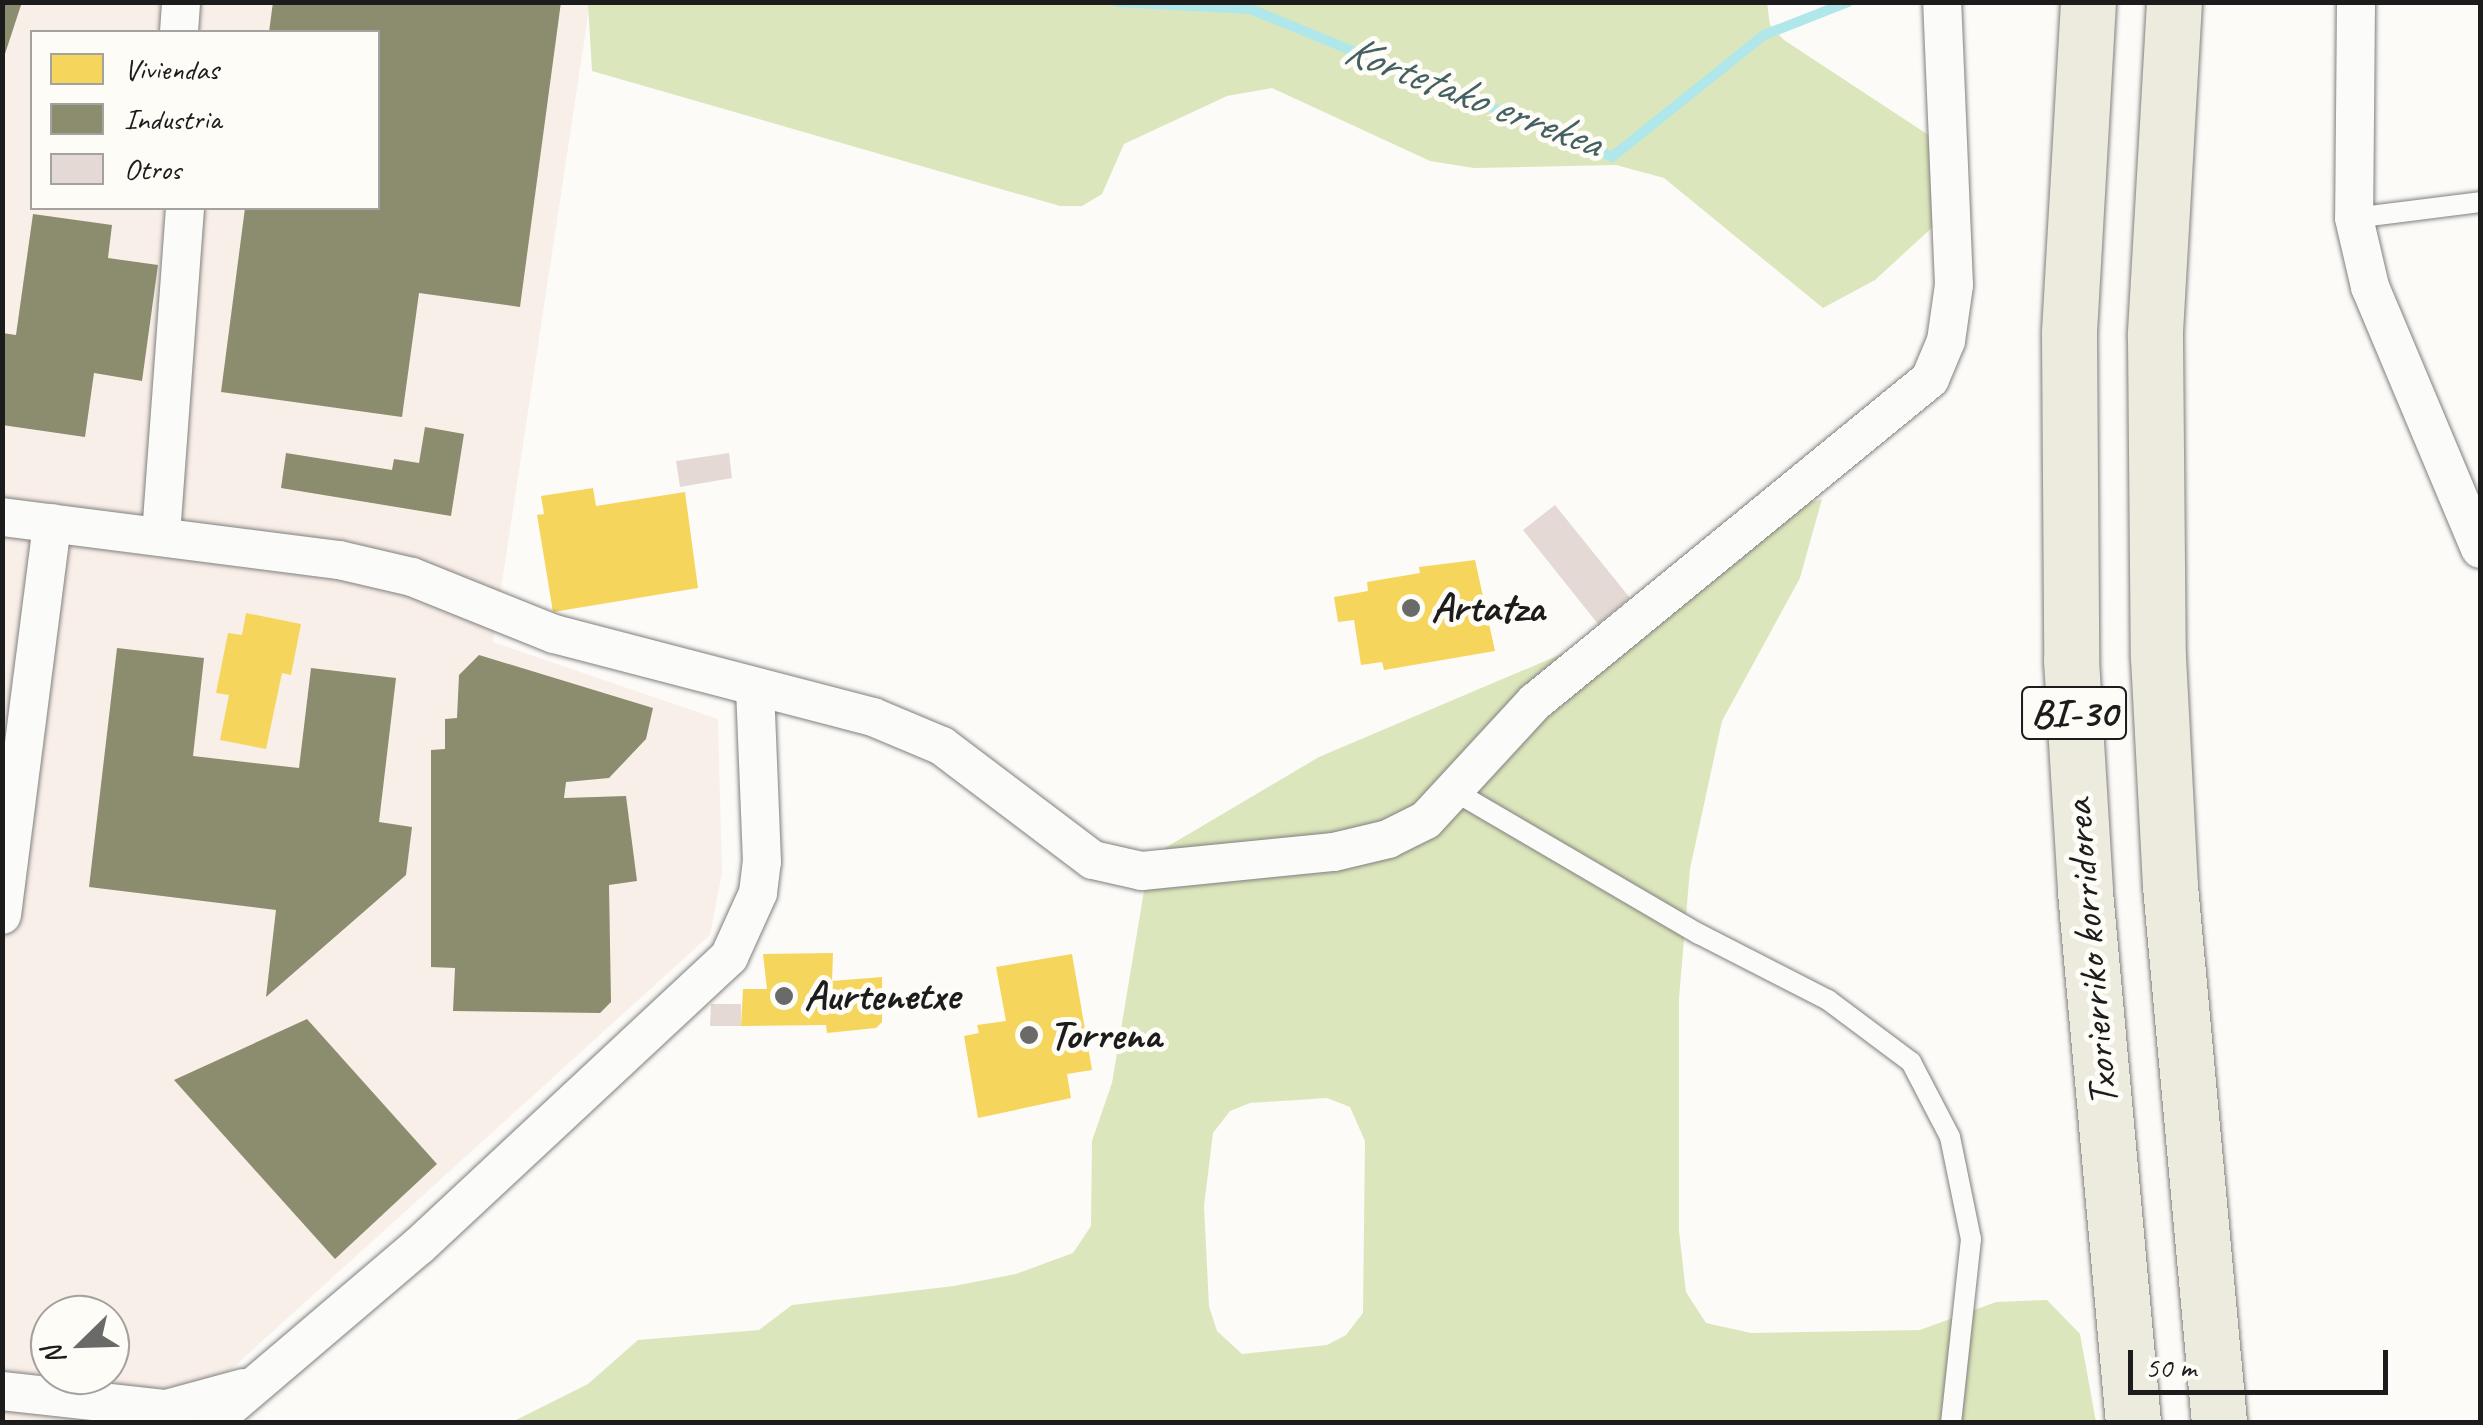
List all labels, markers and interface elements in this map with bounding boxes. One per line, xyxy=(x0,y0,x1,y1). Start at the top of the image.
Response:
water label: Kortetako errekea xyxy=(1337,22,1609,170)
legend xyxy=(30,30,380,210)
text: Viviendas xyxy=(124,50,219,88)
text: Industria xyxy=(124,100,221,138)
text: Otros xyxy=(124,150,181,188)
place label: Artatza xyxy=(1431,583,1544,633)
marker: Artatza xyxy=(1400,597,1422,619)
road number: BI-30 xyxy=(2019,678,2129,748)
street label: Txorierriko korridorea xyxy=(2053,798,2129,1108)
place label: Aurtenetxe xyxy=(804,971,959,1021)
marker: Aurtenetxe xyxy=(773,985,795,1007)
place label: Torrena xyxy=(1049,1010,1161,1060)
marker: Torrena xyxy=(1018,1024,1040,1046)
north arrow xyxy=(30,1295,130,1395)
scale bar xyxy=(2133,1330,2393,1392)
text: N xyxy=(34,1341,73,1371)
text: 50 m xyxy=(2145,1348,2196,1386)

